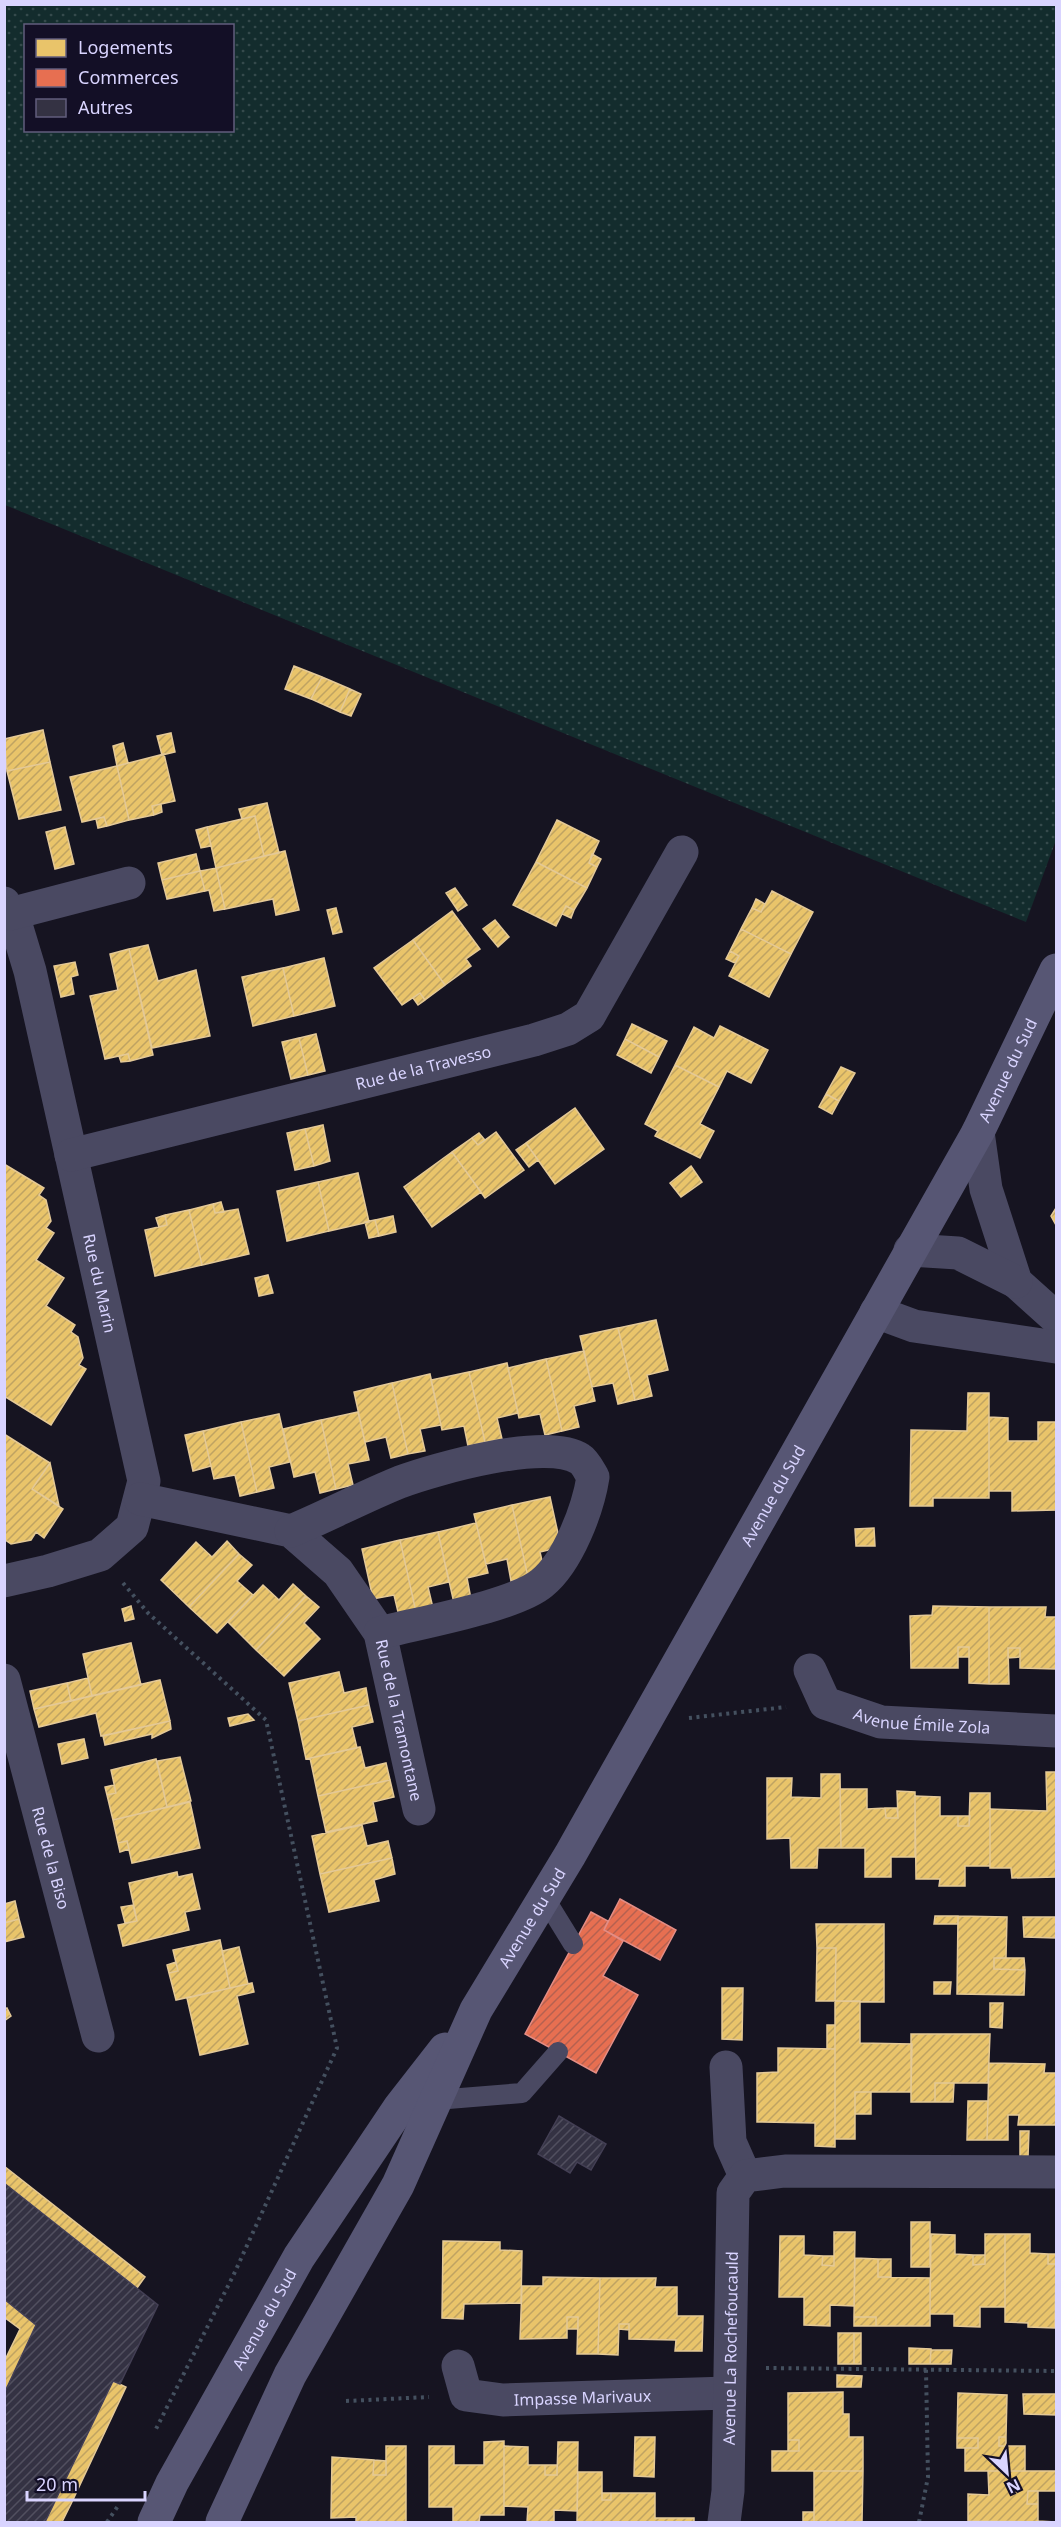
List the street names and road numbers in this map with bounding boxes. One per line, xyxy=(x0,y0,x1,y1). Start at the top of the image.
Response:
street label: Avenue du Sud xyxy=(973,1015,1042,1126)
street label: Rue de la Travesso xyxy=(353,1040,493,1095)
street label: Rue du Marin xyxy=(78,1231,122,1335)
street label: Avenue du Sud xyxy=(735,1441,810,1550)
street label: Rue de la Tramontane xyxy=(371,1637,428,1803)
street label: Avenue Émile Zola xyxy=(851,1703,991,1739)
street label: Rue de la Biso xyxy=(27,1804,75,1912)
street label: Avenue du Sud xyxy=(493,1864,571,1972)
street label: Avenue La Rochefoucauld xyxy=(718,2251,743,2445)
street label: Avenue du Sud xyxy=(227,2264,301,2374)
street label: Impasse Marivaux xyxy=(513,2384,652,2411)

